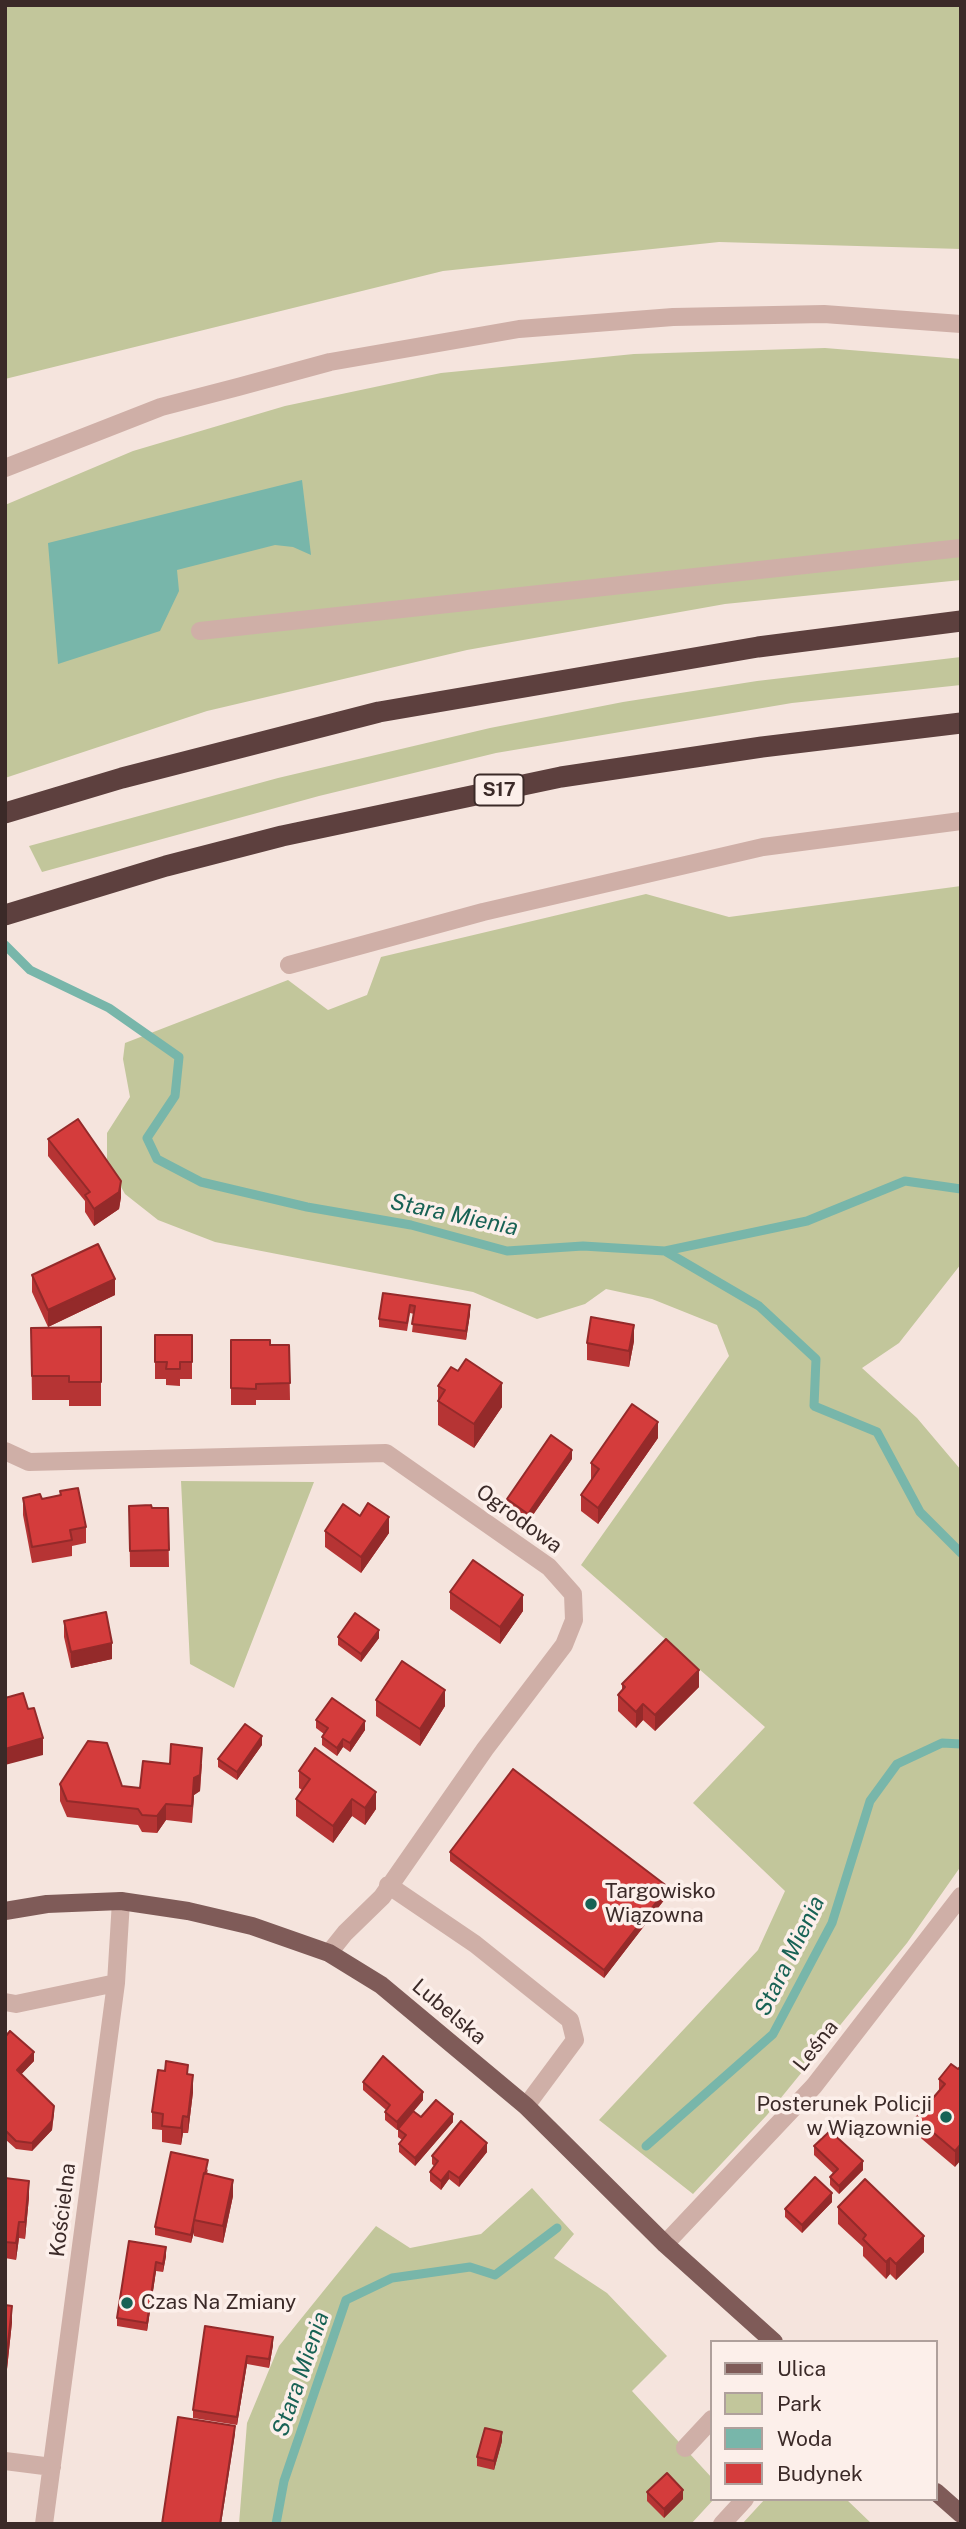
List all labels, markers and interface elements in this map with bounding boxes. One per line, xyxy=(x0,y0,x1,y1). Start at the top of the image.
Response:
road number: S17 xyxy=(475,775,524,806)
water label: Stara Mienia xyxy=(388,1188,520,1242)
street label: Ogrodowa xyxy=(471,1479,567,1559)
place label: Targowisko Wiązowna xyxy=(605,1879,716,1929)
water label: Stara Mienia xyxy=(749,1892,831,2020)
marker: Targowisko Wiązowna xyxy=(583,1896,599,1912)
street label: Lubelska xyxy=(407,1974,491,2050)
street label: Leśna xyxy=(788,2015,844,2077)
place label: Posterunek Policji w Wiązownie xyxy=(757,2092,932,2142)
marker: Posterunek Policji w Wiązownie xyxy=(938,2109,954,2125)
street label: Kościelna xyxy=(45,2162,81,2258)
place label: Czas Na Zmiany xyxy=(141,2290,296,2316)
marker: Czas Na Zmiany xyxy=(119,2295,135,2311)
water label: Stara Mienia xyxy=(267,2308,335,2440)
legend xyxy=(710,2340,938,2501)
text: Ulica xyxy=(777,2356,826,2381)
text: Park xyxy=(777,2391,822,2416)
text: Woda xyxy=(777,2426,832,2451)
text: Budynek xyxy=(777,2461,863,2486)

